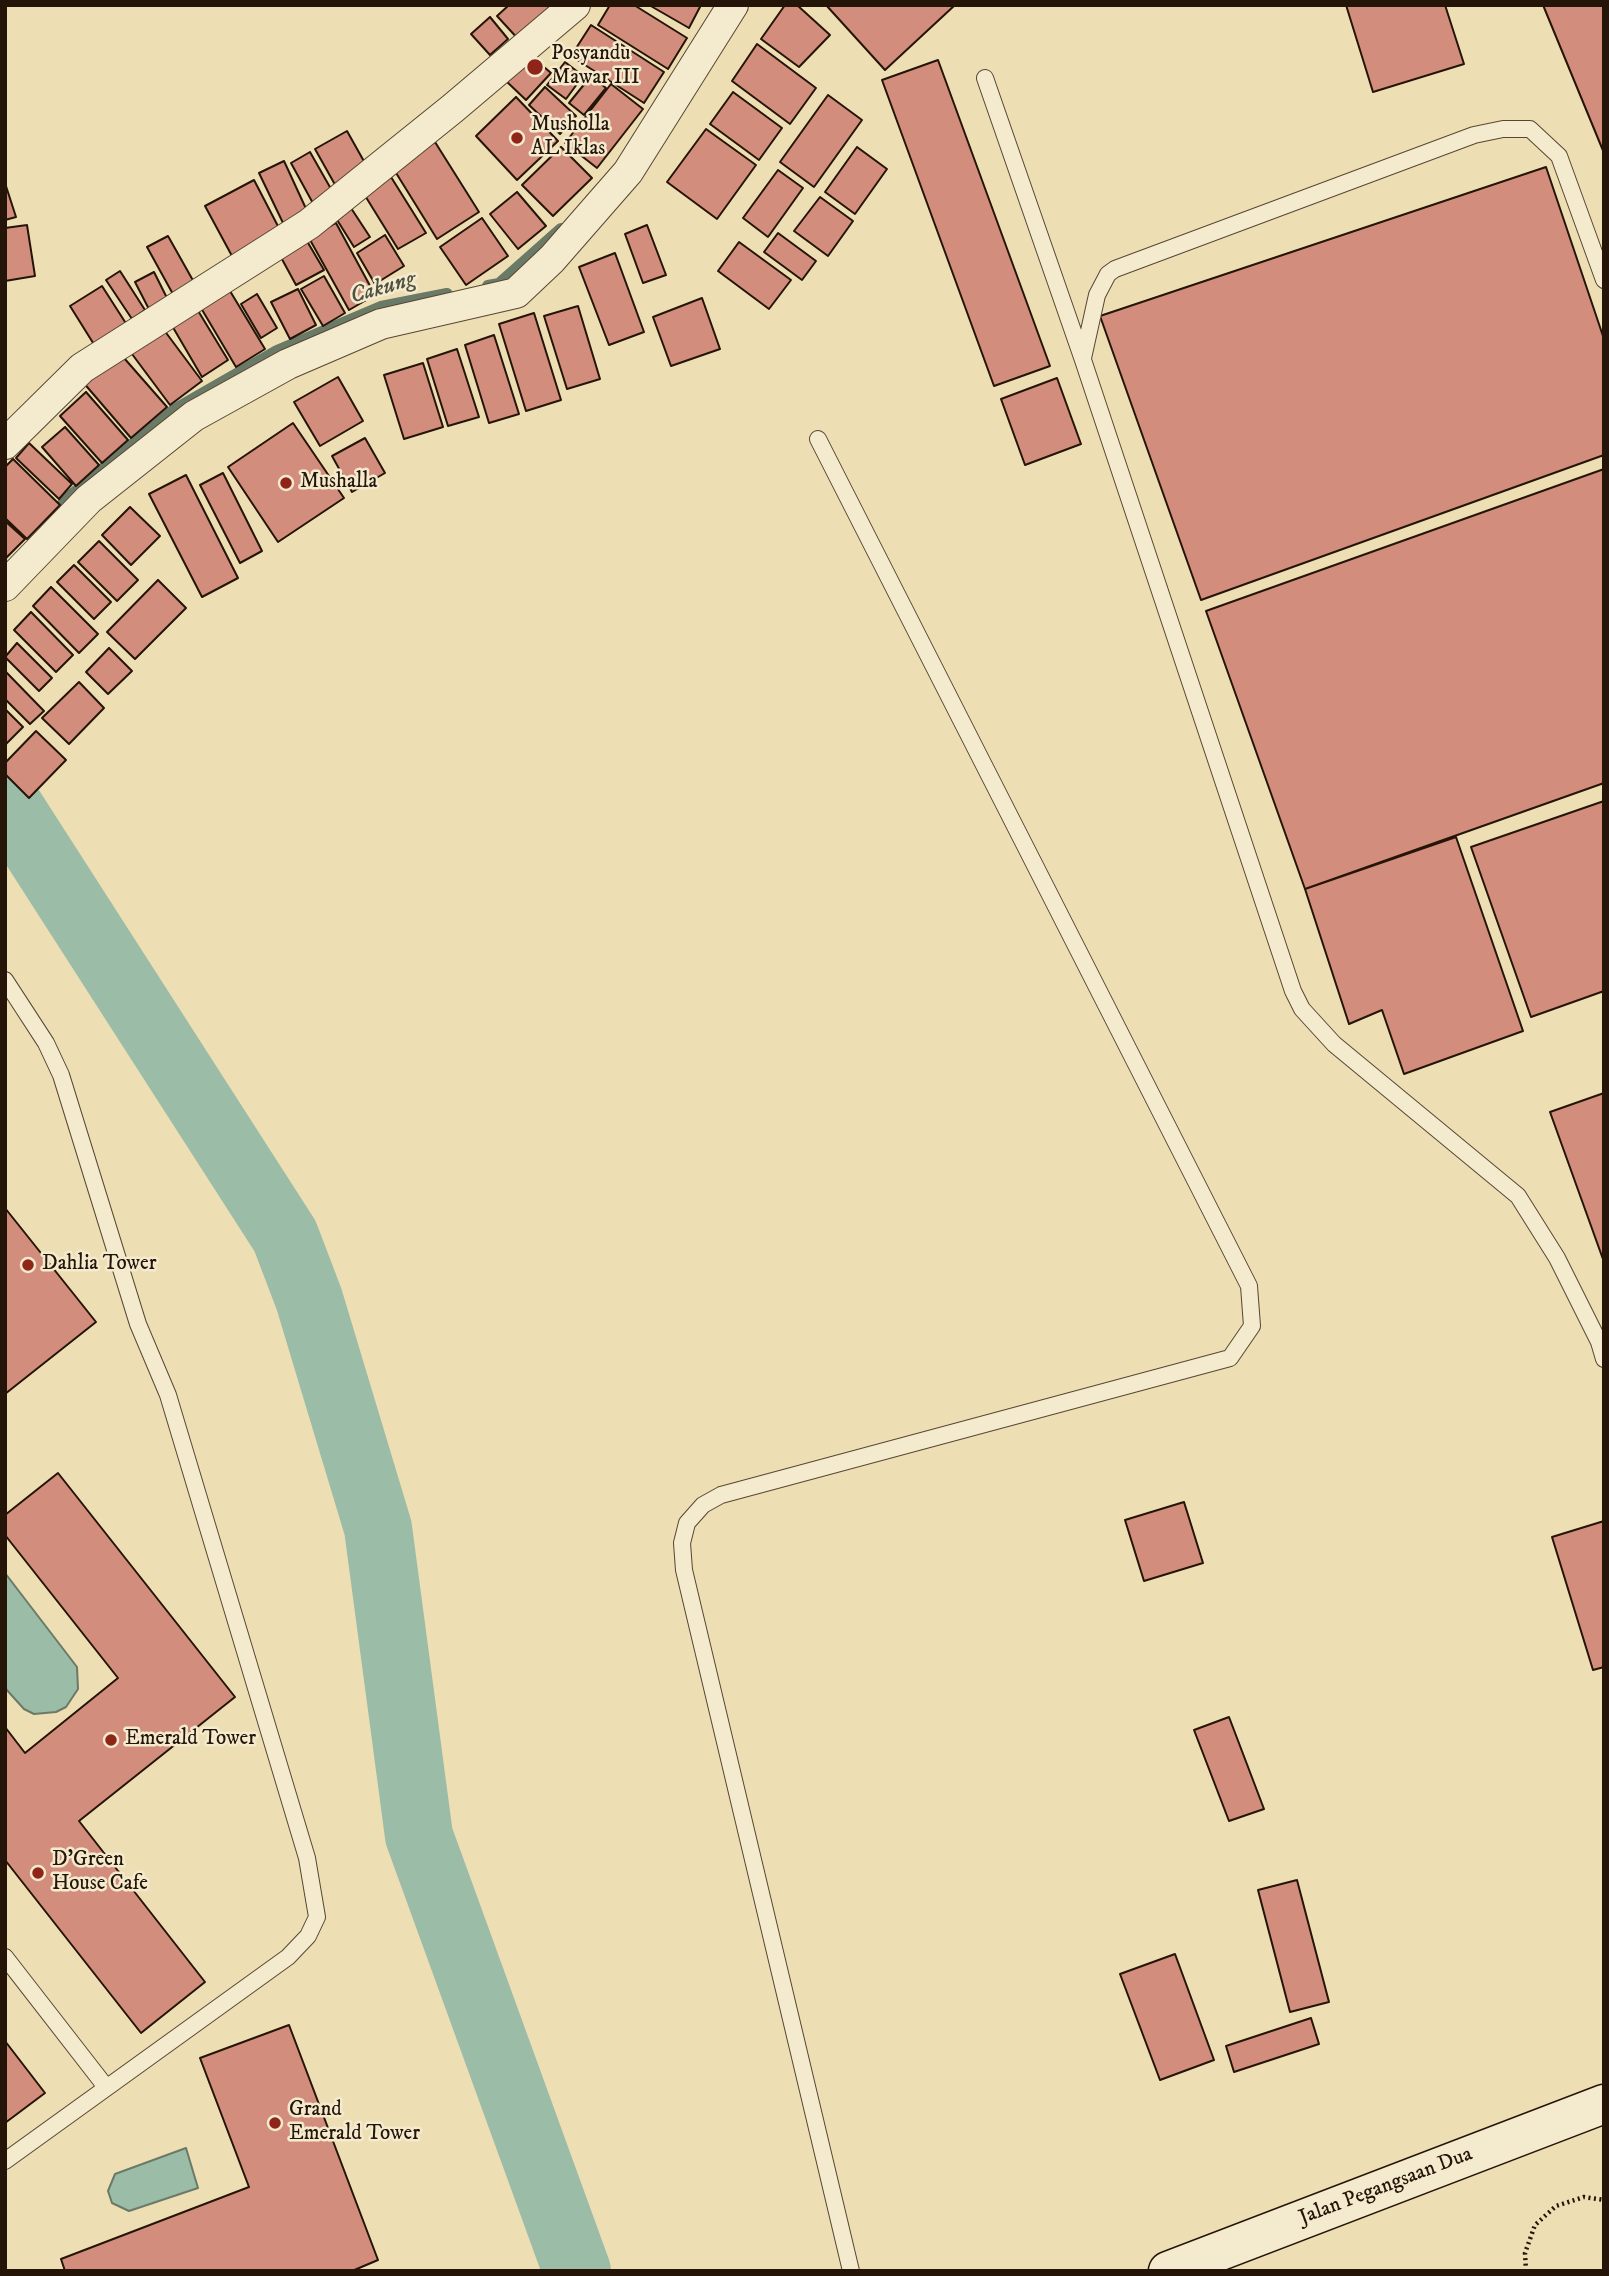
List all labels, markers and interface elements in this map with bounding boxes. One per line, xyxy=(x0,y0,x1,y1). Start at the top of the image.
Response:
place label: Posyandu Mawar III xyxy=(551,42,640,92)
marker: Posyandu Mawar III xyxy=(525,57,545,77)
place label: Musholla AL Iklas xyxy=(531,113,610,163)
marker: Musholla AL Iklas xyxy=(509,130,525,146)
water label: Cakung xyxy=(347,267,419,311)
place label: Mushalla xyxy=(300,470,377,496)
marker: Mushalla xyxy=(278,475,294,491)
place label: Dahlia Tower xyxy=(42,1252,157,1278)
marker: Dahlia Tower xyxy=(20,1257,36,1273)
place label: Emerald Tower xyxy=(125,1727,256,1753)
marker: Emerald Tower xyxy=(103,1732,119,1748)
place label: D'Green House Cafe xyxy=(52,1848,148,1898)
marker: D'Green House Cafe xyxy=(30,1865,46,1881)
place label: Grand Emerald Tower xyxy=(289,2098,420,2148)
marker: Grand Emerald Tower xyxy=(267,2115,283,2131)
street label: Jalan Pegangsaan Dua xyxy=(1296,2142,1476,2232)

